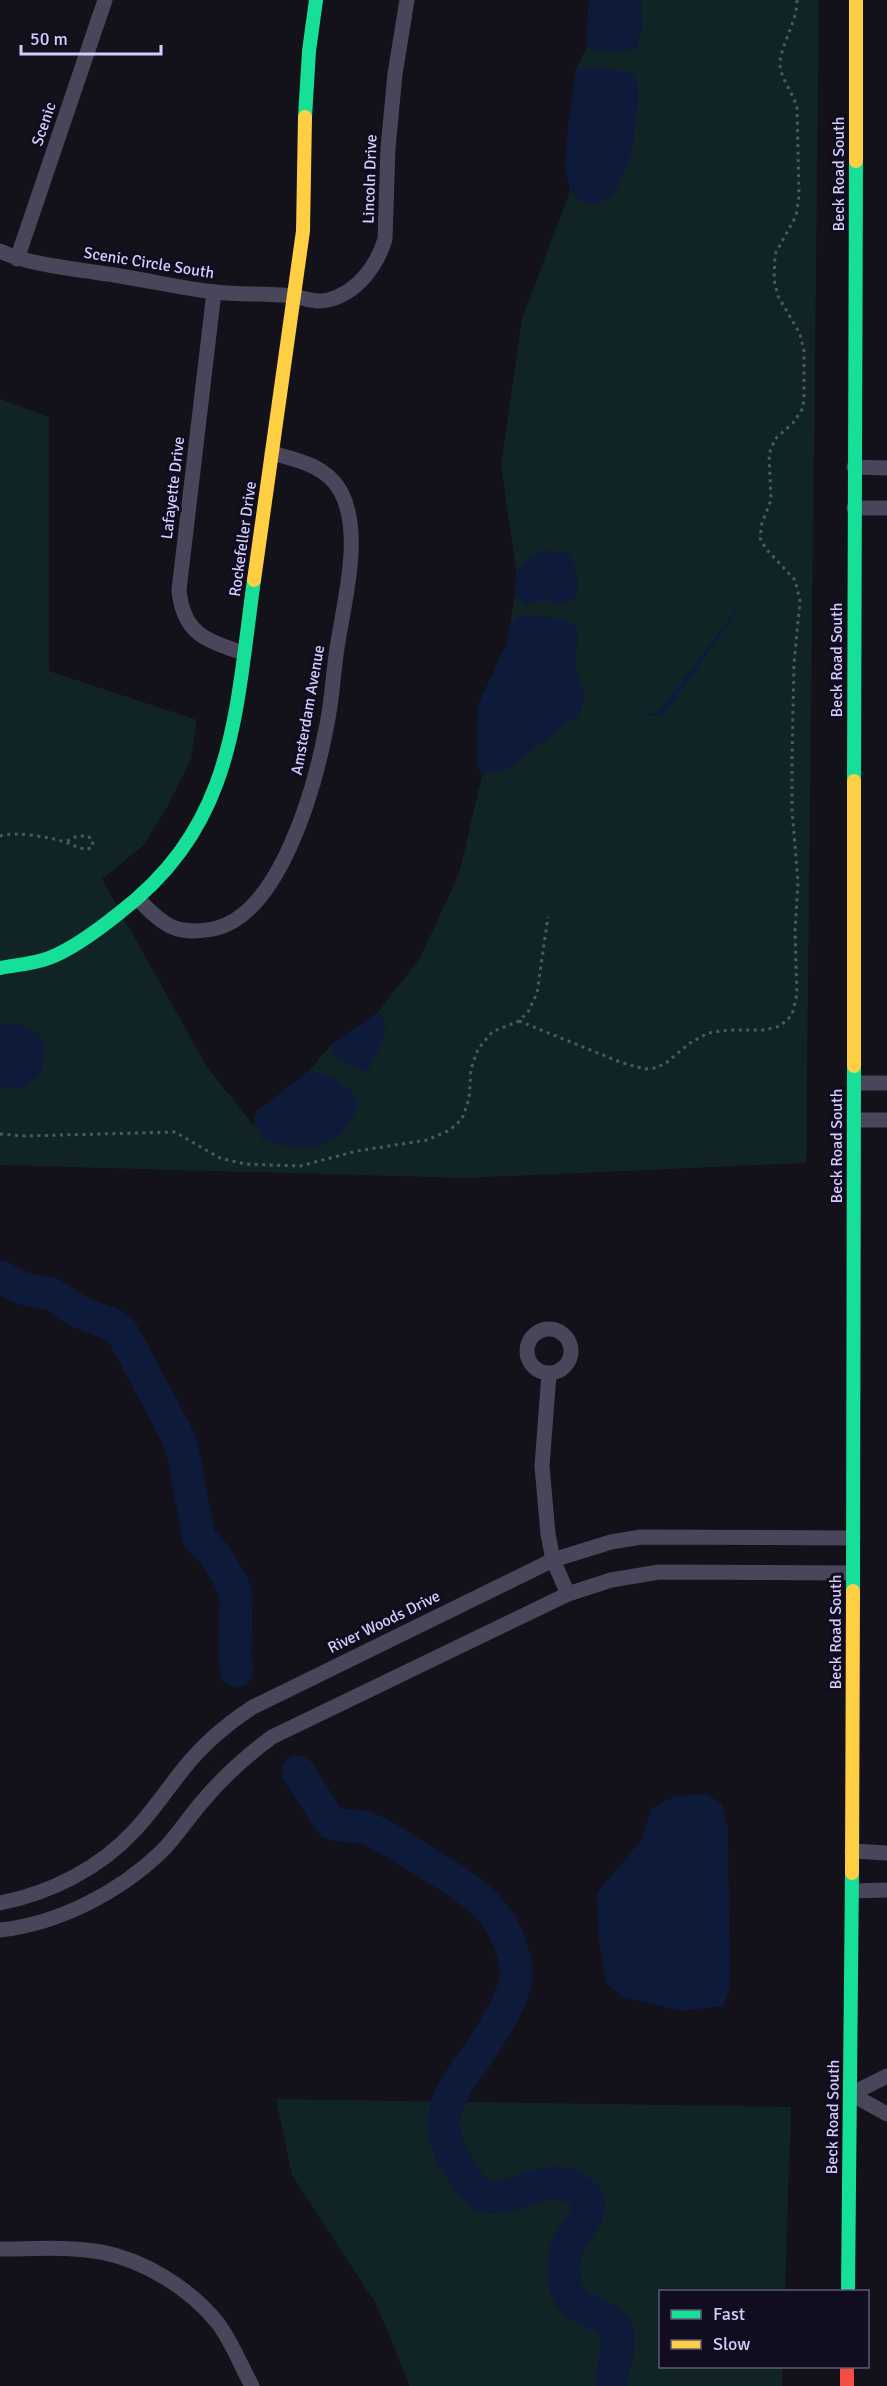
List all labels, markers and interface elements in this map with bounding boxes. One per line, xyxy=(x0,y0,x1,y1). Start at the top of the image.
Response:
scale bar xyxy=(21,18,160,56)
text: 50 m xyxy=(30,28,68,50)
street label: Scenic xyxy=(27,99,61,149)
street label: Beck Road South xyxy=(829,117,849,231)
street label: Lincoln Drive xyxy=(358,134,382,224)
street label: Scenic Circle South xyxy=(82,243,216,283)
street label: Lafayette Drive xyxy=(157,436,189,540)
street label: Rockefeller Drive xyxy=(225,480,261,598)
street label: Beck Road South xyxy=(827,603,847,717)
street label: Amsterdam Avenue xyxy=(287,643,329,777)
street label: Beck Road South xyxy=(827,1089,847,1203)
street label: Beck Road South xyxy=(826,1575,846,1689)
street label: River Woods Drive xyxy=(324,1586,444,1658)
street label: Beck Road South xyxy=(822,2059,844,2175)
legend xyxy=(659,2290,869,2368)
text: Fast xyxy=(713,2303,745,2325)
text: Slow xyxy=(713,2333,750,2355)

